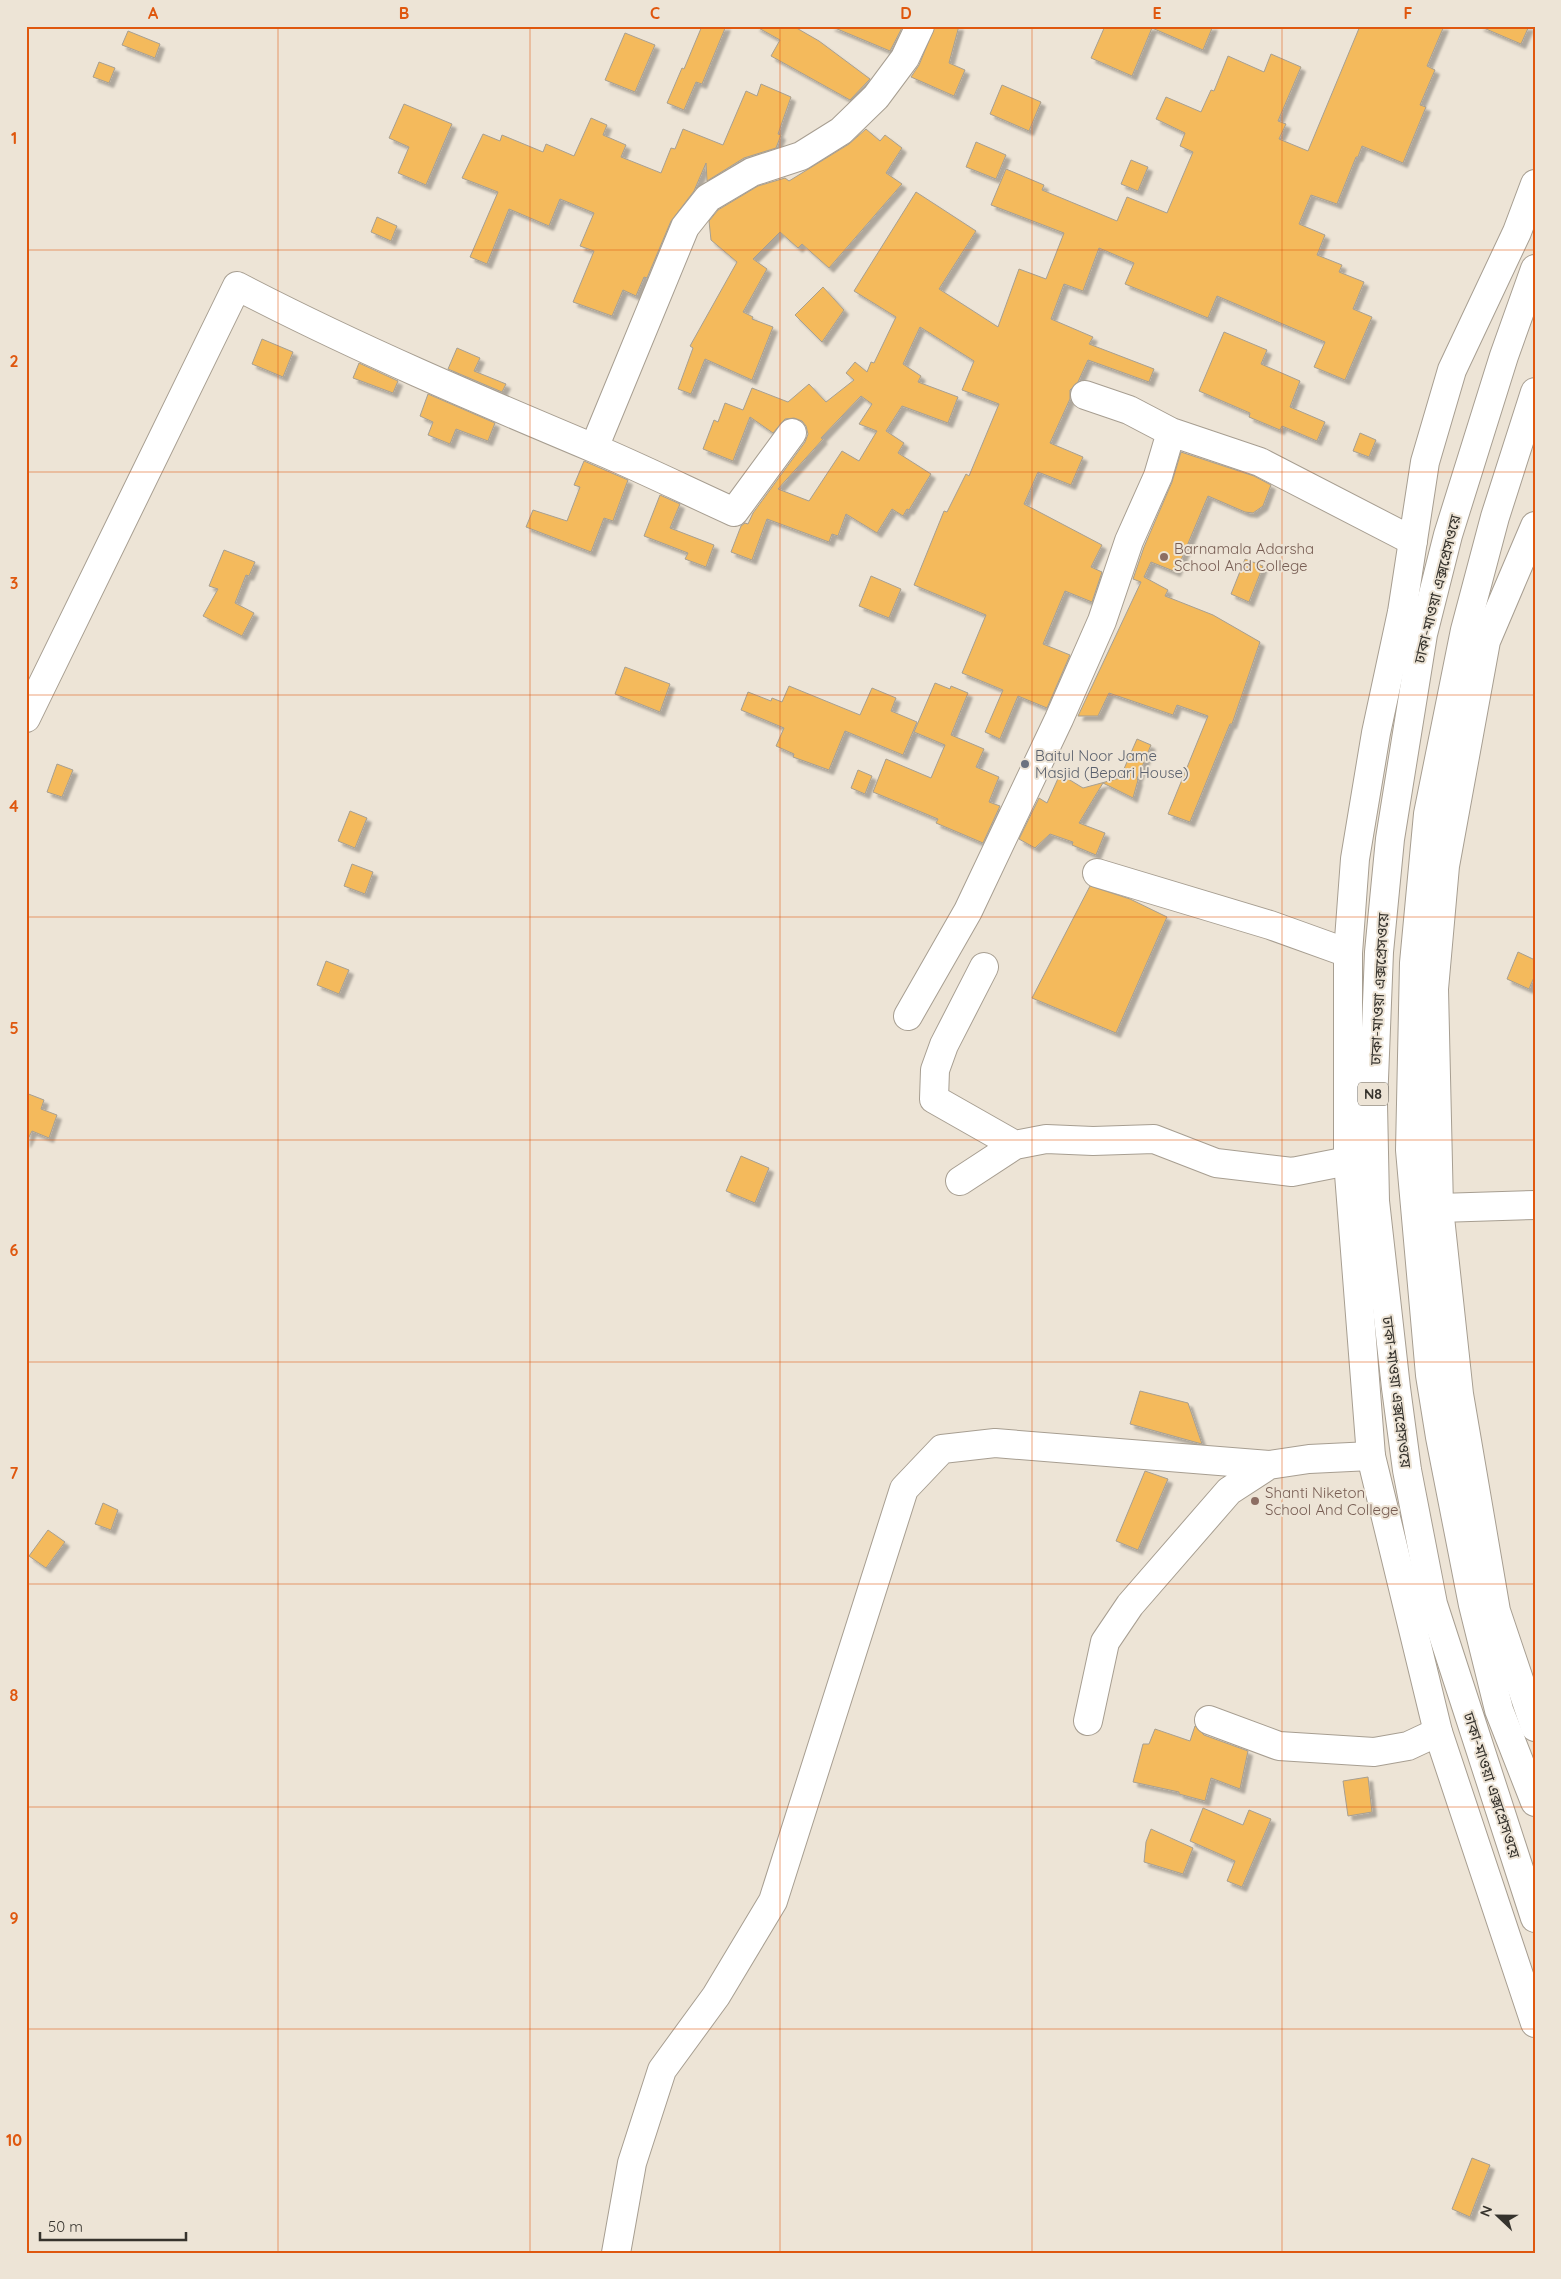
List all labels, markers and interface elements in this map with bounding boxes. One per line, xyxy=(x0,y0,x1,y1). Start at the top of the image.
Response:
text: A xyxy=(148,3,159,23)
text: B xyxy=(399,3,409,23)
text: C xyxy=(650,3,660,23)
text: D xyxy=(900,3,912,23)
text: E xyxy=(1152,3,1162,23)
text: F xyxy=(1404,3,1413,23)
text: 1 xyxy=(11,128,17,148)
text: 2 xyxy=(9,351,19,371)
street label: ঢাকা-মাওয়া এক্সপ্রেসওয়ে xyxy=(1409,512,1465,666)
place label: Barnamala Adarsha School And College xyxy=(1174,539,1314,575)
marker: Barnamala Adarsha School And College xyxy=(1158,551,1170,563)
text: 3 xyxy=(10,573,18,593)
place label: Baitul Noor Jame Masjid (Bepari House) xyxy=(1035,746,1189,782)
marker: Baitul Noor Jame Masjid (Bepari House) xyxy=(1019,758,1031,770)
text: 4 xyxy=(9,796,19,816)
street label: ঢাকা-মাওয়া এক্সপ্রেসওয়ে xyxy=(1365,912,1393,1067)
text: 5 xyxy=(9,1018,19,1038)
road number: N8 xyxy=(1358,1082,1388,1106)
text: 6 xyxy=(10,1240,19,1260)
street label: ঢাকা-মাওয়া এক্সপ্রেসওয়ে xyxy=(1378,1314,1416,1469)
text: 7 xyxy=(10,1463,19,1483)
place label: Shanti Niketon School And College xyxy=(1265,1483,1399,1519)
marker: Shanti Niketon School And College xyxy=(1249,1495,1261,1507)
text: 8 xyxy=(10,1685,19,1705)
street label: ঢাকা-মাওয়া এক্সপ্রেসওয়ে xyxy=(1459,1709,1525,1861)
text: 9 xyxy=(9,1908,19,1928)
text: 10 xyxy=(6,2130,22,2150)
north arrow xyxy=(1474,2192,1524,2242)
text: N xyxy=(1476,2203,1496,2219)
scale bar xyxy=(40,2209,186,2241)
text: 50 m xyxy=(48,2217,83,2236)

